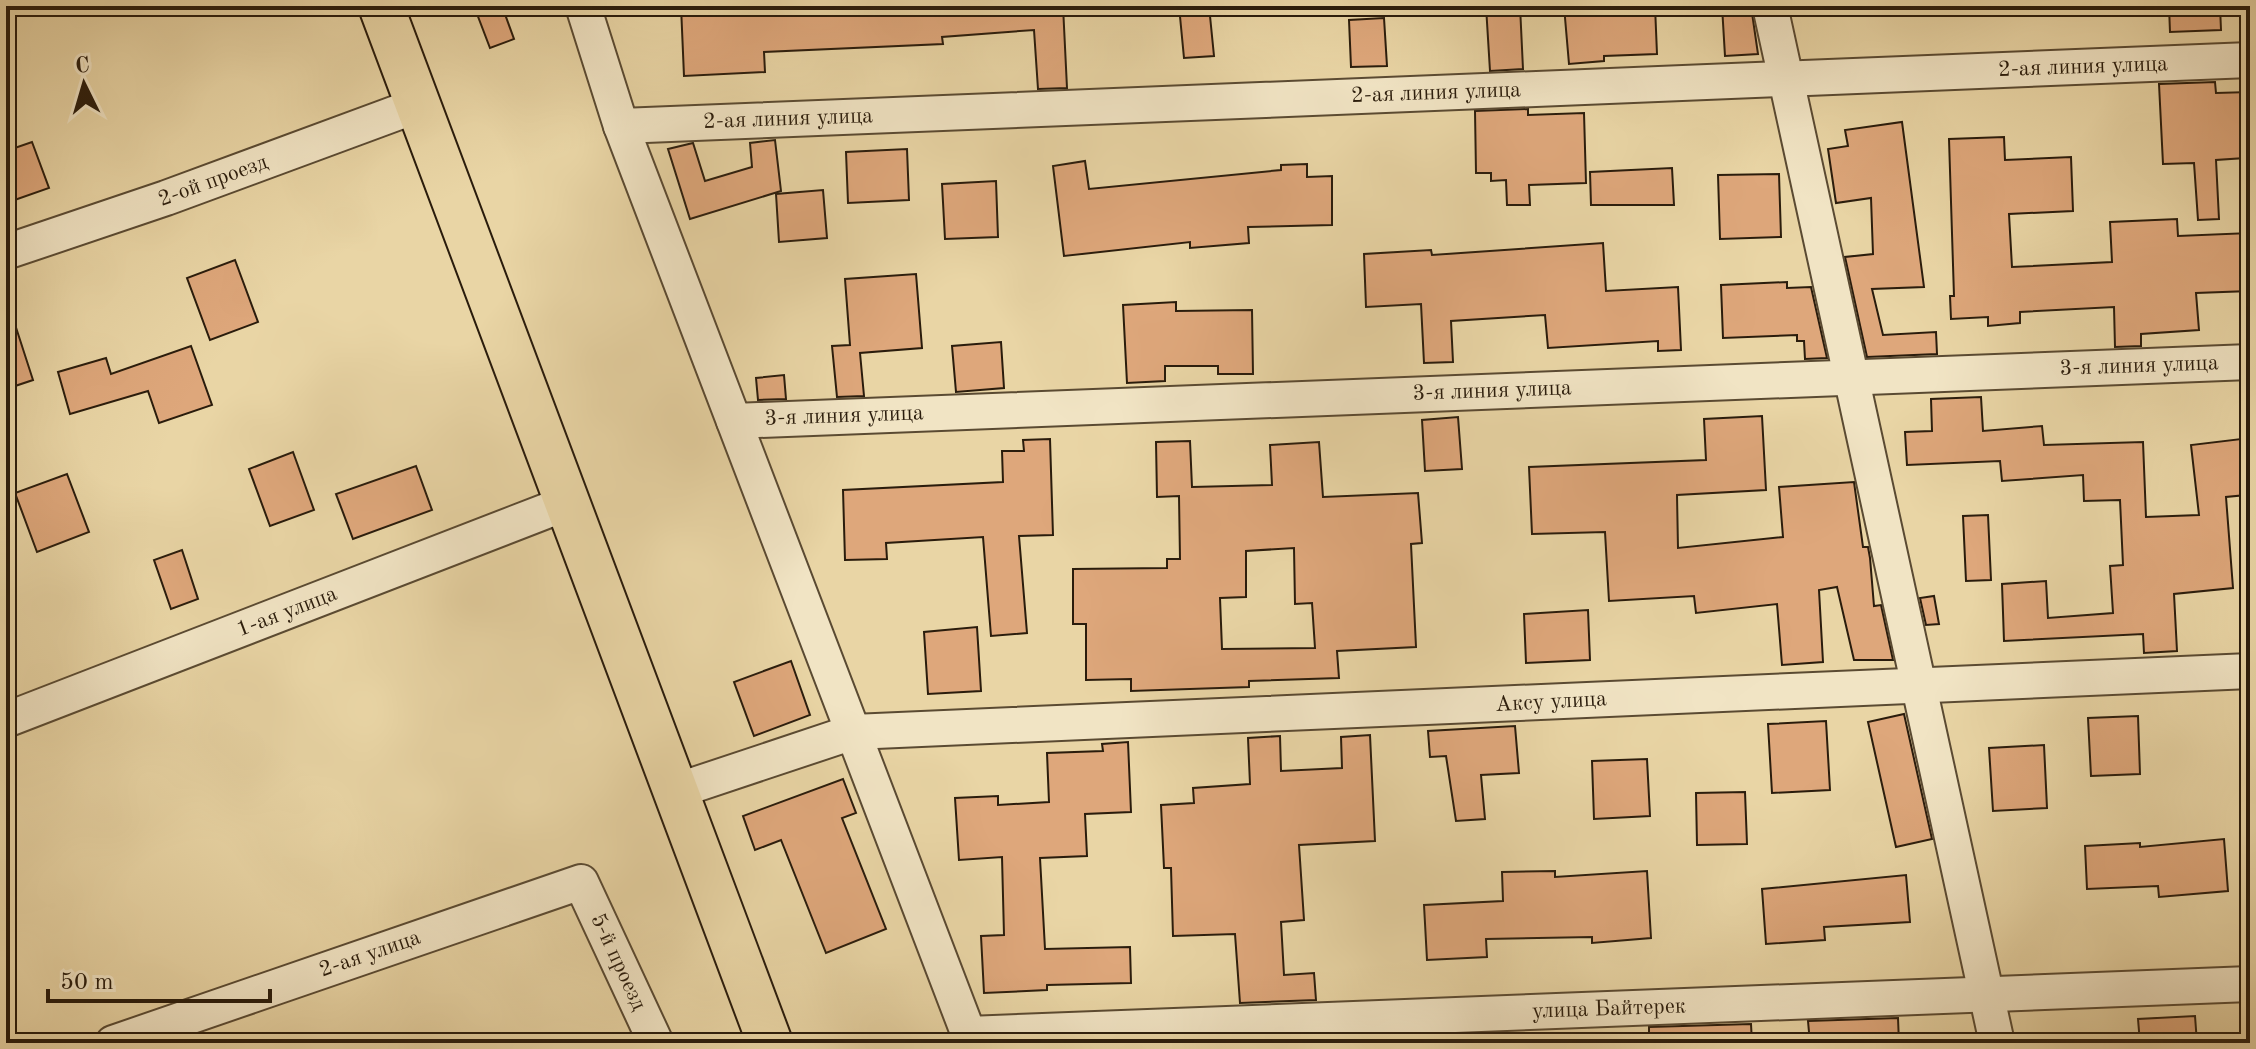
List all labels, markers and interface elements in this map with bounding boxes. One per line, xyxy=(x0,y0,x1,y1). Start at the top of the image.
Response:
north arrow xyxy=(44,44,124,124)
street label: 2-ая линия улица xyxy=(1998,53,2168,81)
text: С xyxy=(74,54,91,78)
street label: 2-ая линия улица xyxy=(1351,79,1521,107)
street label: 2-ая линия улица xyxy=(703,105,873,133)
street label: 2-ой проезд xyxy=(155,151,271,211)
street label: 3-я линия улица xyxy=(2059,352,2219,380)
street label: 3-я линия улица xyxy=(1412,377,1572,405)
street label: 3-я линия улица xyxy=(764,402,924,430)
street label: 1-ая улица xyxy=(234,583,340,641)
street label: Аксу улица xyxy=(1495,688,1607,716)
street label: 5-й проезд xyxy=(586,910,650,1014)
street label: 2-ая улица xyxy=(316,926,424,982)
scale bar xyxy=(48,953,270,1003)
text: 50 m xyxy=(60,971,114,995)
street label: улица Байтерек xyxy=(1532,995,1686,1023)

